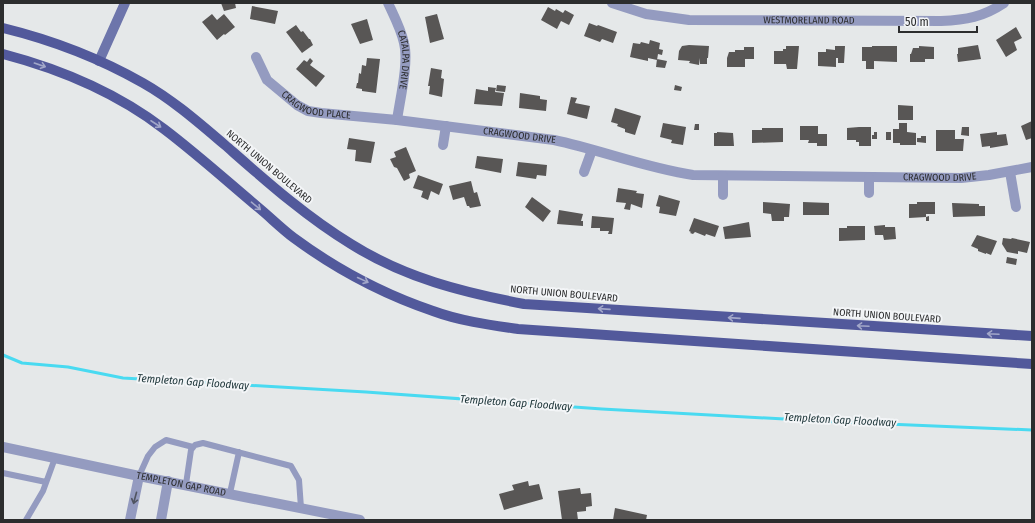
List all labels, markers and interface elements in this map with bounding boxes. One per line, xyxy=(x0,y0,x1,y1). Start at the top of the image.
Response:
scale bar xyxy=(899,8,977,34)
street label: WESTMORELAND ROAD xyxy=(763,14,855,27)
text: 50 m xyxy=(905,15,929,29)
street label: CATALPA DRIVE xyxy=(395,29,412,91)
one-way arrow xyxy=(34,62,46,70)
street label: CRAGWOOD PLACE xyxy=(279,88,352,122)
one-way arrow xyxy=(150,120,162,128)
street label: CRAGWOOD DRIVE xyxy=(482,125,557,146)
street label: NORTH UNION BOULEVARD xyxy=(224,128,314,206)
street label: CRAGWOOD DRIVE xyxy=(903,170,977,184)
one-way arrow xyxy=(251,202,262,211)
one-way arrow xyxy=(356,277,368,284)
street label: NORTH UNION BOULEVARD xyxy=(510,283,619,305)
one-way arrow xyxy=(598,306,611,313)
street label: NORTH UNION BOULEVARD xyxy=(833,306,942,326)
one-way arrow xyxy=(728,314,741,321)
one-way arrow xyxy=(857,323,870,330)
one-way arrow xyxy=(987,330,1000,338)
water label: Templeton Gap Floodway xyxy=(137,372,251,392)
water label: Templeton Gap Floodway xyxy=(460,393,574,413)
water label: Templeton Gap Floodway xyxy=(784,411,897,429)
street label: TEMPLETON GAP ROAD xyxy=(135,470,227,499)
one-way arrow xyxy=(130,491,138,504)

